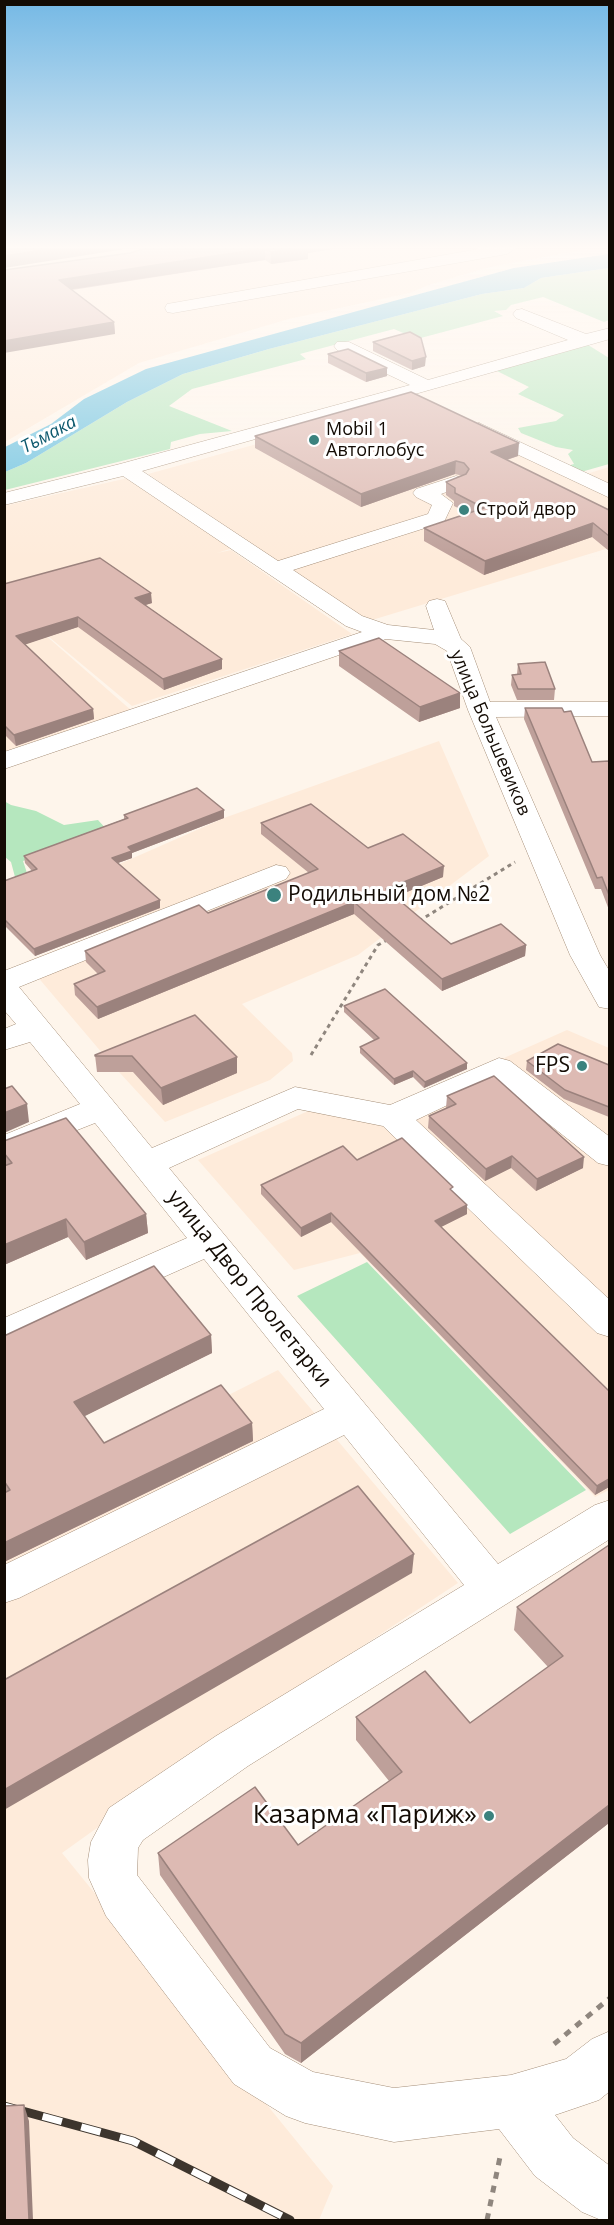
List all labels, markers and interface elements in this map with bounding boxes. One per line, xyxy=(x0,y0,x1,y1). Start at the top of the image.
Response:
water label: Тьмака xyxy=(18,411,80,459)
place label: Mobil 1 Автоглобус xyxy=(326,419,424,462)
marker: Mobil 1 Автоглобус xyxy=(307,433,321,447)
place label: Строй двор xyxy=(476,499,576,521)
marker: Строй двор xyxy=(457,503,471,517)
street label: улица Большевиков xyxy=(445,647,535,819)
place label: Родильный дом №2 xyxy=(288,882,490,908)
marker: Родильный дом №2 xyxy=(265,886,283,904)
place label: FPS xyxy=(535,1053,570,1079)
marker: FPS xyxy=(575,1059,589,1073)
street label: улица Двор Пролетарки xyxy=(162,1185,336,1393)
place label: Казарма «Париж» xyxy=(253,1800,477,1832)
marker: Казарма «Париж» xyxy=(482,1809,496,1823)

